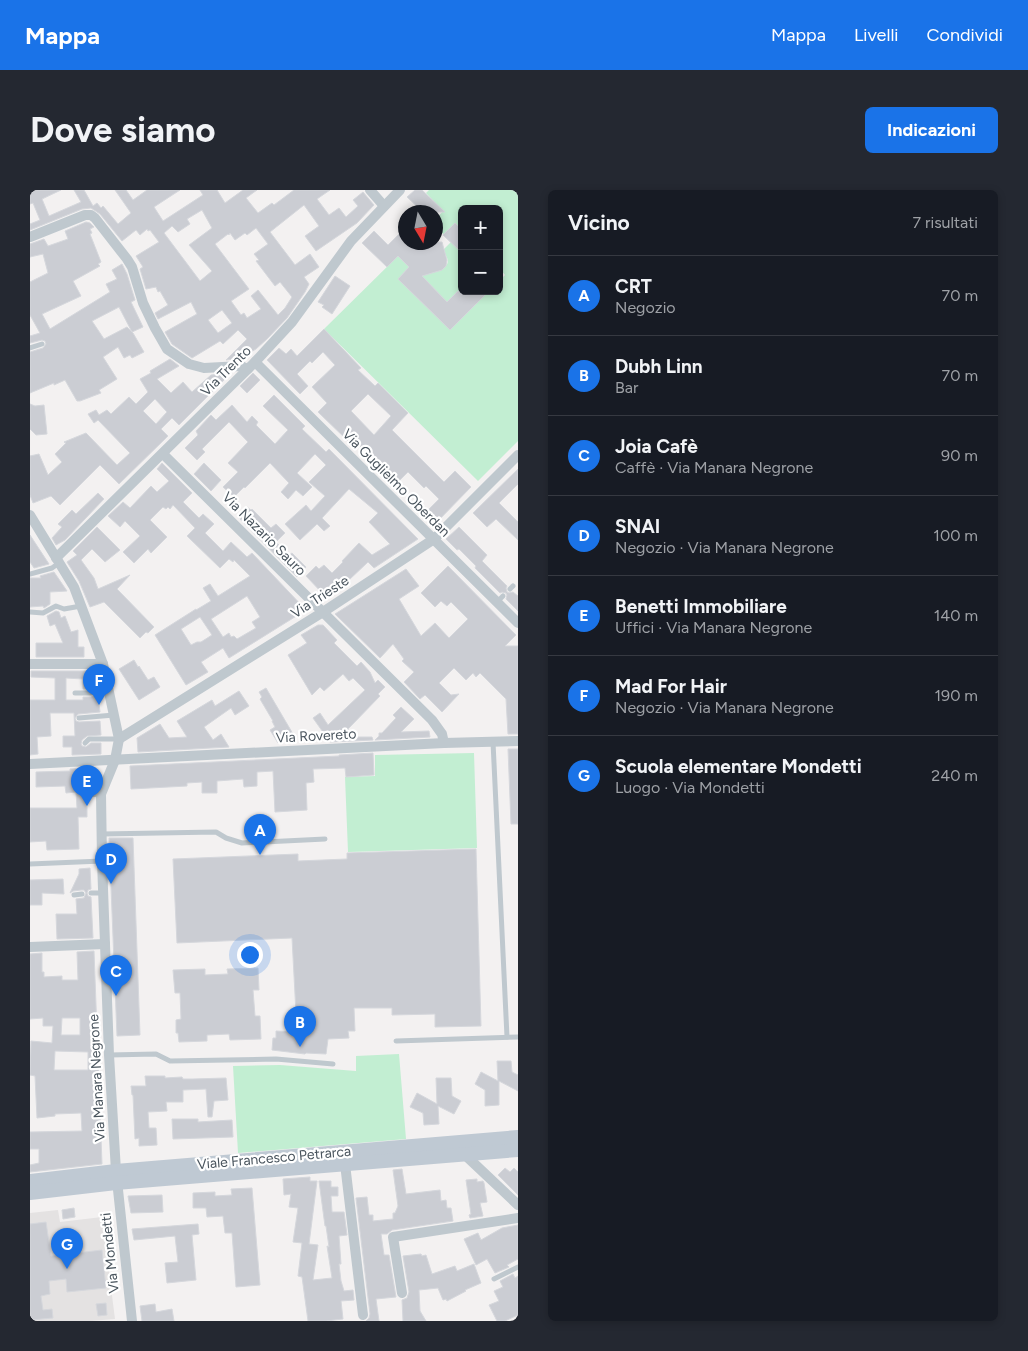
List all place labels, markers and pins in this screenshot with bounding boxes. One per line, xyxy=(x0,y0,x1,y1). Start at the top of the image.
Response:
pin: F xyxy=(83,664,115,705)
pin: E xyxy=(71,765,103,806)
pin: A xyxy=(244,814,276,855)
pin: D xyxy=(95,843,127,884)
pin: C xyxy=(100,955,132,996)
pin: B xyxy=(284,1006,316,1047)
pin: G xyxy=(51,1228,83,1269)

